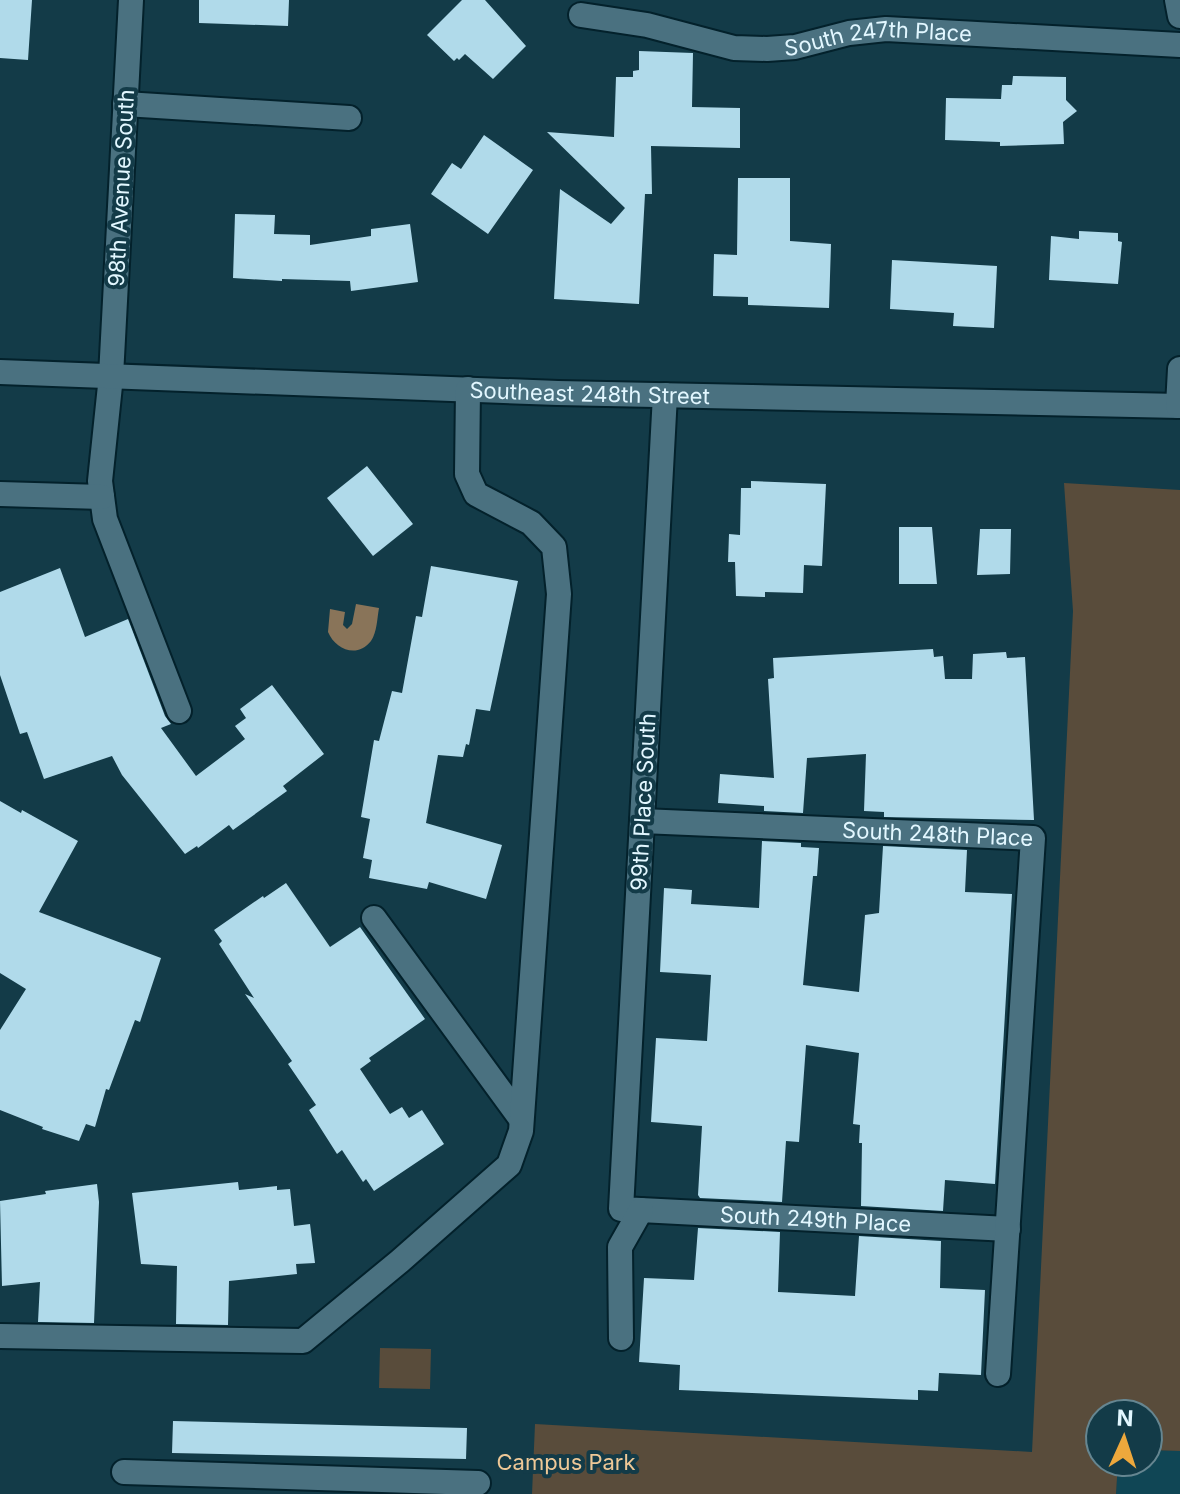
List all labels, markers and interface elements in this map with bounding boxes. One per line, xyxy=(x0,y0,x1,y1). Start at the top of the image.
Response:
street label: South 247th Place xyxy=(783,16,973,61)
street label: 98th Avenue South xyxy=(103,89,139,287)
street label: Southeast 248th Street xyxy=(469,377,710,409)
street label: 99th Place South xyxy=(625,713,661,891)
street label: South 248th Place xyxy=(842,817,1034,851)
street label: South 249th Place xyxy=(719,1201,912,1237)
north arrow xyxy=(1084,1398,1164,1478)
text: N xyxy=(1116,1405,1134,1431)
park label: Campus Park xyxy=(496,1449,636,1475)

